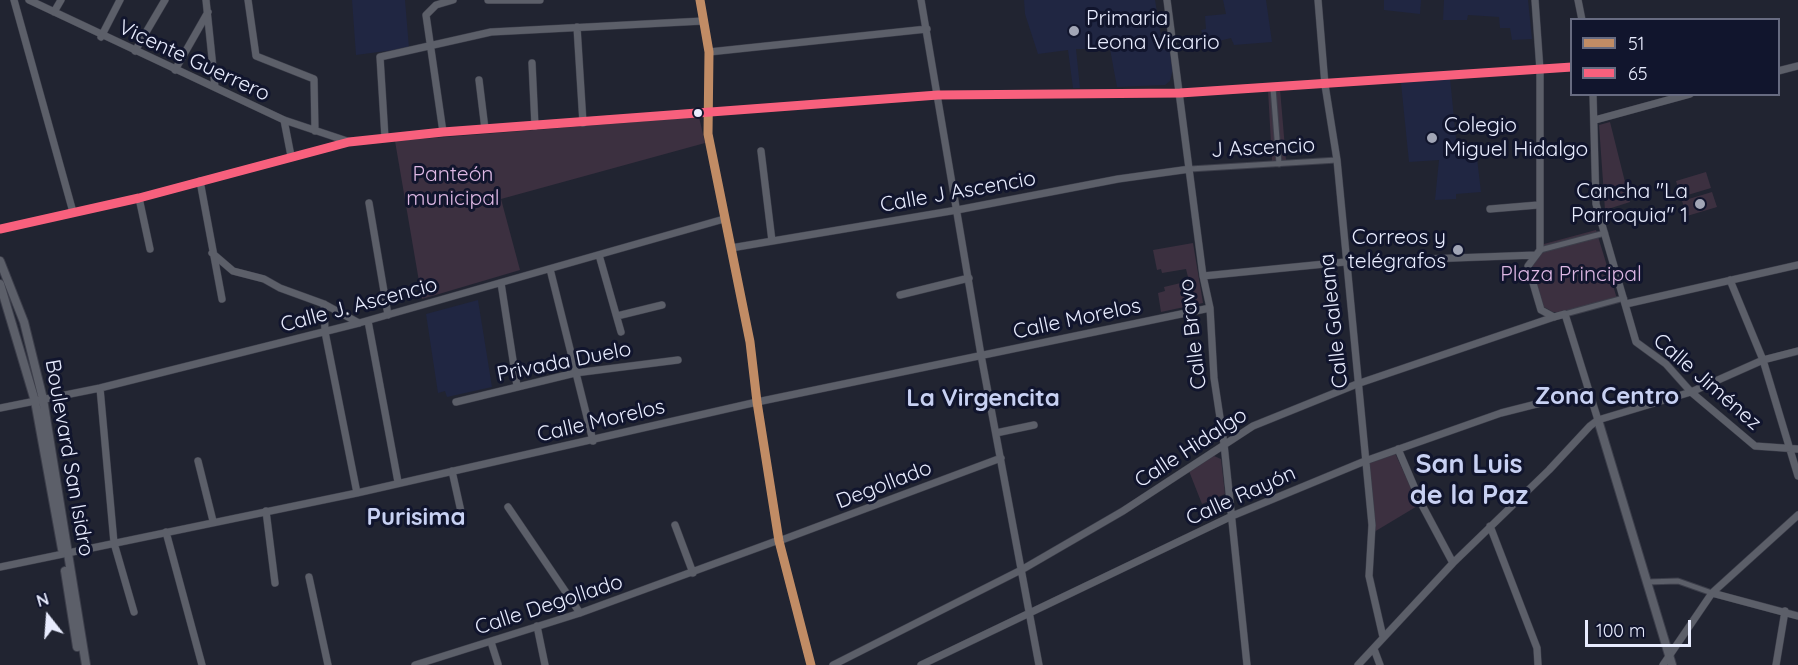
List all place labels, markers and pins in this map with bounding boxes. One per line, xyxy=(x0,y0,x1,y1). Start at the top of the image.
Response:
place label: Primaria Leona Vicario xyxy=(1086,6,1220,56)
marker: Primaria Leona Vicario xyxy=(1067,24,1081,38)
unlabelled marker xyxy=(692,107,704,119)
place label: Colegio Miguel Hidalgo xyxy=(1444,113,1588,163)
marker: Colegio Miguel Hidalgo xyxy=(1425,131,1439,145)
place label: Cancha "La Parroquia" 1 xyxy=(1571,179,1688,229)
marker: Cancha "La Parroquia" 1 xyxy=(1693,197,1707,211)
place label: Correos y telégrafos xyxy=(1348,225,1446,275)
marker: Correos y telégrafos xyxy=(1451,243,1465,257)

